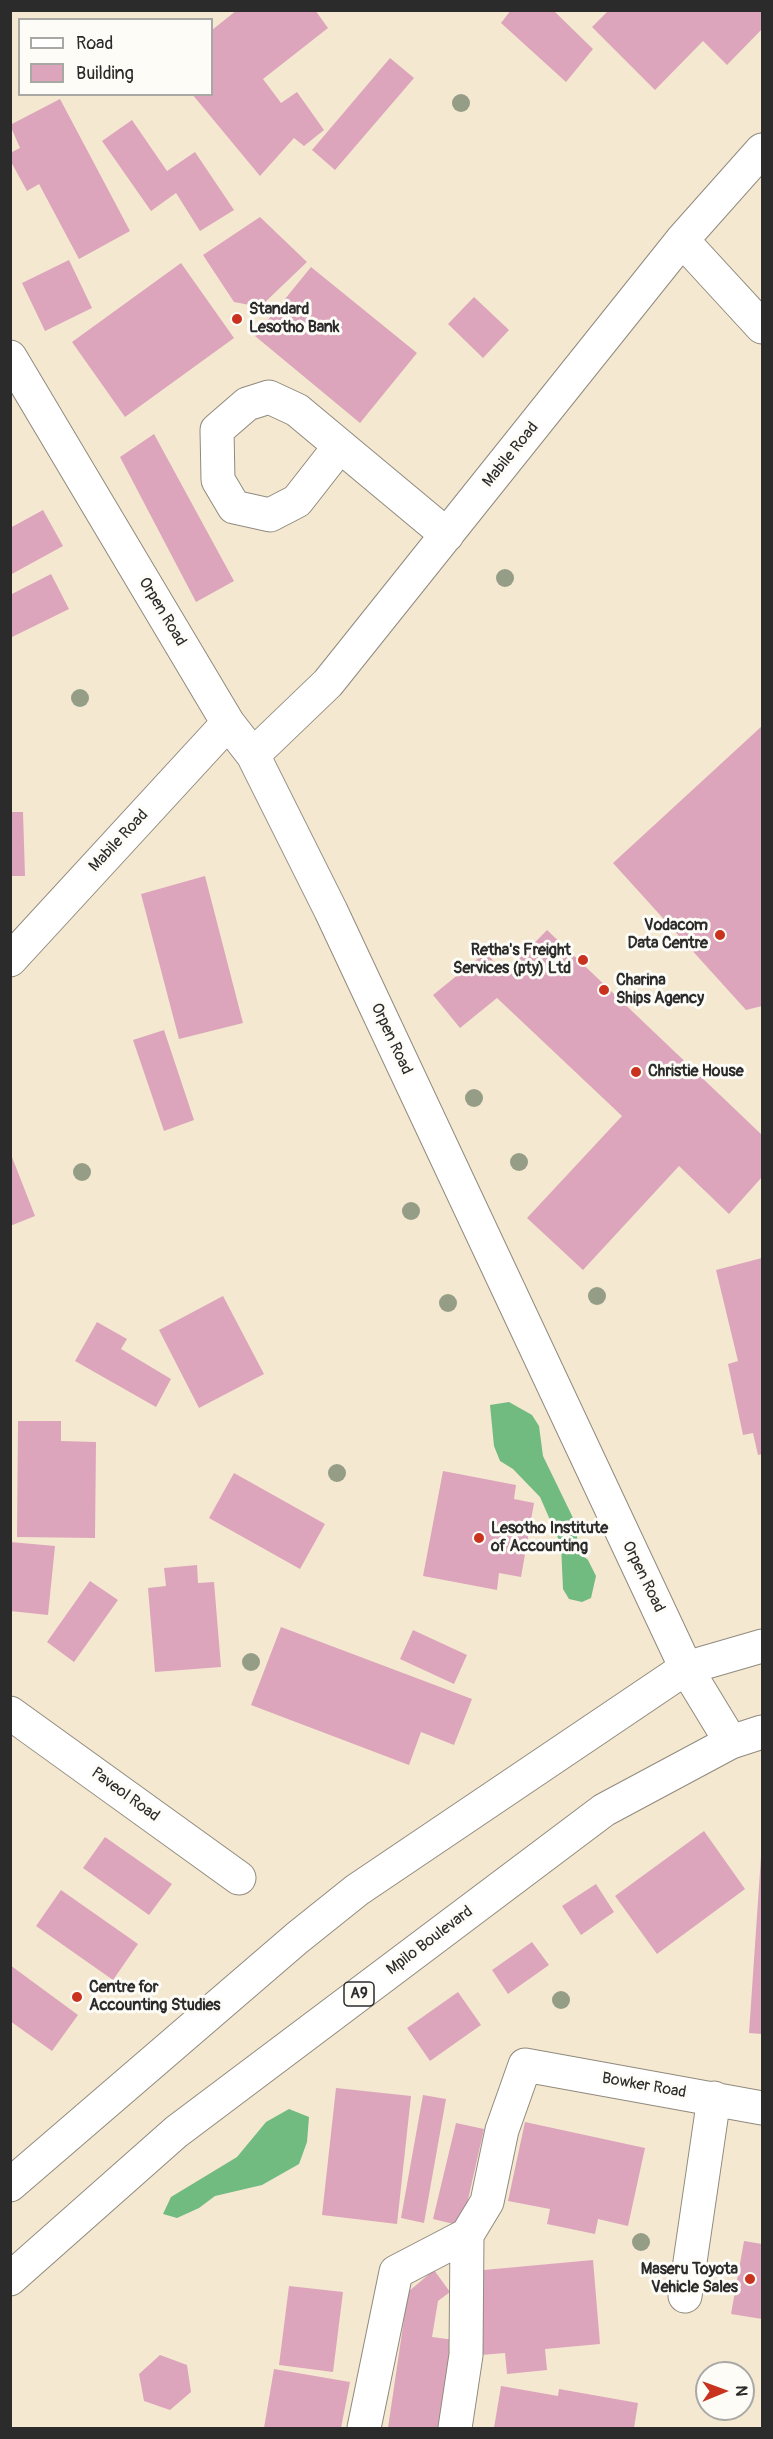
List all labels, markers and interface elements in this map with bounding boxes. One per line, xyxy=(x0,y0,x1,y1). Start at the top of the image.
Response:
legend xyxy=(18,18,213,96)
text: Road xyxy=(76,32,113,55)
text: Building xyxy=(76,62,134,85)
place label: Standard Lesotho Bank xyxy=(249,300,339,338)
marker: Standard Lesotho Bank xyxy=(230,312,244,326)
street label: Mabile Road xyxy=(479,419,543,491)
street label: Orpen Road xyxy=(134,574,190,650)
street label: Mabile Road xyxy=(85,806,153,876)
place label: Vodacom Data Centre xyxy=(628,916,708,954)
marker: Vodacom Data Centre xyxy=(713,928,727,942)
place label: Retha's Freight Services (pty) Ltd xyxy=(453,941,571,979)
marker: Retha's Freight Services (pty) Ltd xyxy=(576,953,590,967)
place label: Charina Ships Agency xyxy=(616,971,704,1009)
marker: Charina Ships Agency xyxy=(597,983,611,997)
street label: Orpen Road xyxy=(366,1000,416,1078)
place label: Christie House xyxy=(648,1062,744,1082)
marker: Christie House xyxy=(629,1065,643,1079)
place label: Lesotho Institute of Accounting xyxy=(491,1519,608,1557)
marker: Lesotho Institute of Accounting xyxy=(472,1531,486,1545)
street label: Orpen Road xyxy=(618,1538,668,1616)
street label: Paveol Road xyxy=(87,1764,163,1826)
street label: Mpilo Boulevard xyxy=(383,1902,477,1980)
place label: Centre for Accounting Studies xyxy=(89,1978,220,2016)
road number: A9 xyxy=(344,1982,374,2006)
marker: Centre for Accounting Studies xyxy=(70,1990,84,2004)
street label: Bowker Road xyxy=(600,2069,688,2103)
place label: Maseru Toyota Vehicle Sales xyxy=(641,2260,738,2298)
marker: Maseru Toyota Vehicle Sales xyxy=(743,2272,757,2286)
north arrow xyxy=(695,2361,755,2421)
text: N xyxy=(731,2385,751,2396)

